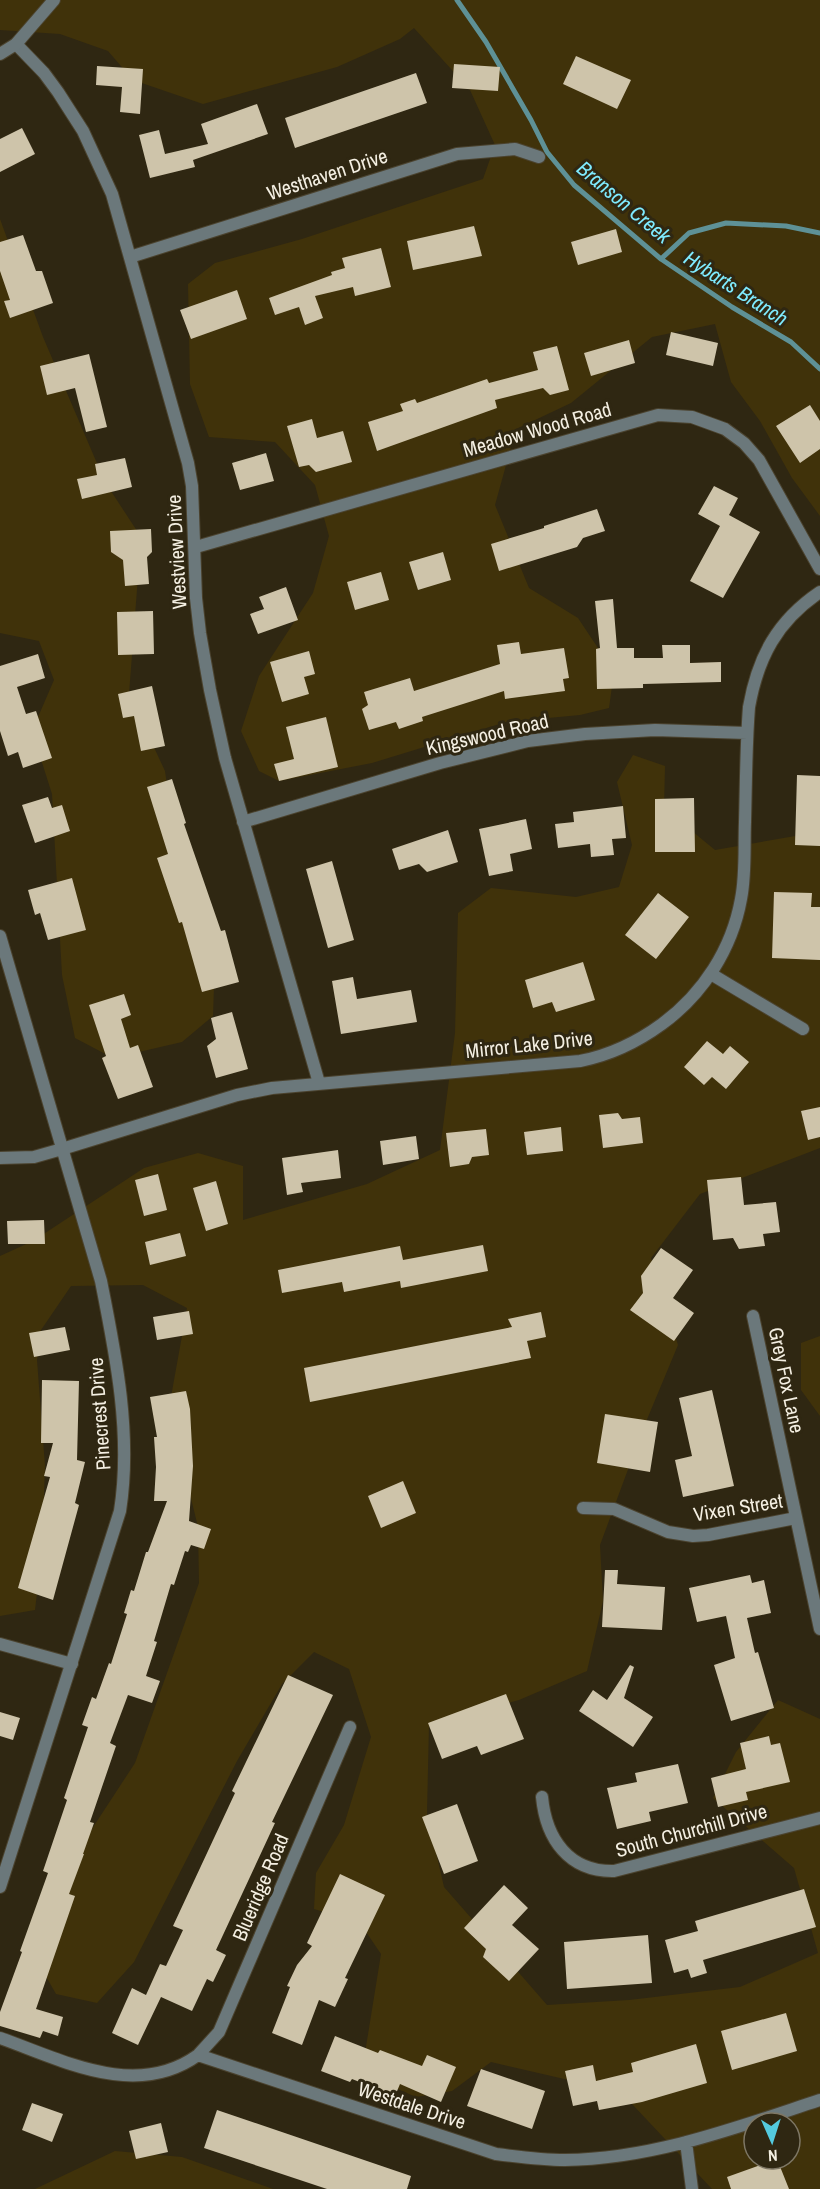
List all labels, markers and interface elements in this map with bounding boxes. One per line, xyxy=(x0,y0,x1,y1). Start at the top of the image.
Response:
street label: Westhaven Drive xyxy=(263,142,391,206)
water label: Branson Creek xyxy=(571,154,678,251)
water label: Hybarts Branch xyxy=(678,244,794,332)
street label: Meadow Wood Road xyxy=(460,395,614,463)
street label: Westview Drive xyxy=(160,494,192,610)
street label: Kingswood Road xyxy=(423,707,551,761)
street label: Mirror Lake Drive xyxy=(464,1024,594,1064)
street label: Grey Fox Lane xyxy=(763,1325,811,1435)
street label: Pinecrest Drive xyxy=(82,1357,116,1471)
street label: Vixen Street xyxy=(691,1487,785,1527)
street label: South Churchill Drive xyxy=(612,1797,770,1863)
street label: Blueridge Road xyxy=(225,1829,295,1945)
street label: Westdale Drive xyxy=(355,2075,469,2135)
north arrow xyxy=(742,2111,802,2171)
text: N xyxy=(767,2145,778,2167)

